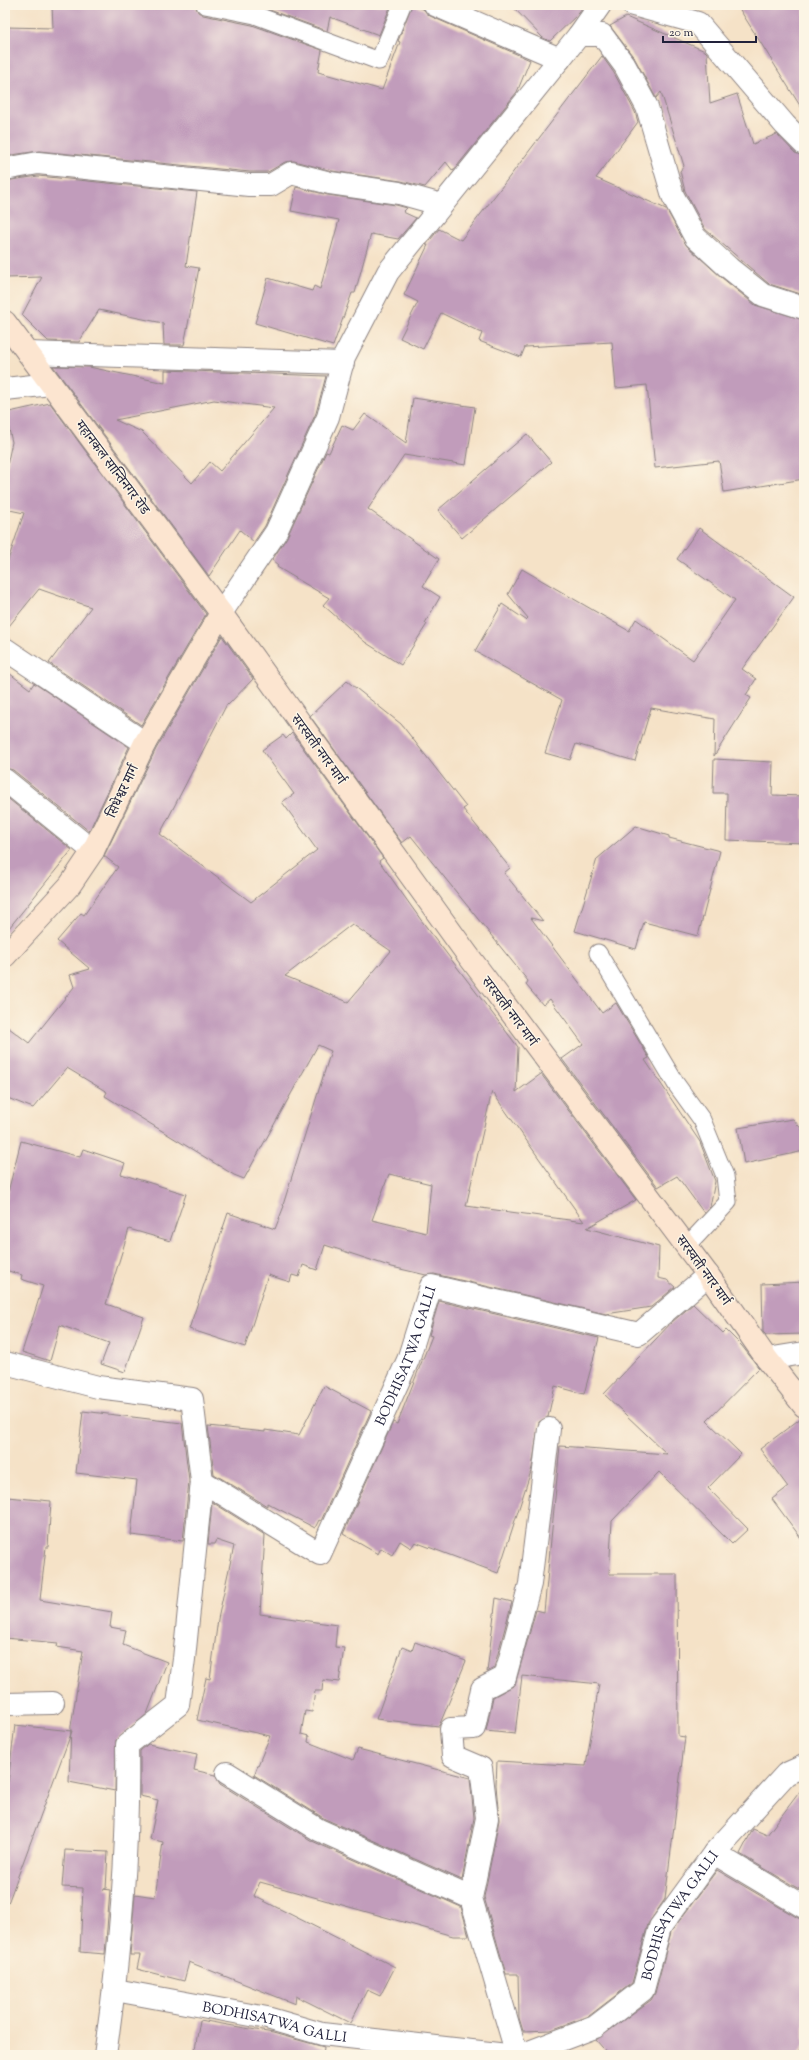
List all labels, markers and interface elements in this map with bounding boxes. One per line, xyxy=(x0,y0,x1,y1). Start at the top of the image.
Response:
scale bar xyxy=(663,18,756,44)
text: 20 m xyxy=(669,24,694,42)
street label: महानकल सान्तिनगर रोड xyxy=(69,416,154,520)
street label: सरस्वती नगर मार्ग xyxy=(284,710,350,790)
street label: सिधेश्वर मार्ग xyxy=(101,761,145,823)
street label: सरस्वती नगर मार्ग xyxy=(475,972,542,1052)
street label: सरस्वती नगर मार्ग xyxy=(669,1231,735,1311)
street label: BODHISATWA GALLI xyxy=(372,1284,442,1429)
street label: BODHISATWA GALLI xyxy=(638,1847,725,1983)
street label: BODHISATWA GALLI xyxy=(200,1998,348,2049)

